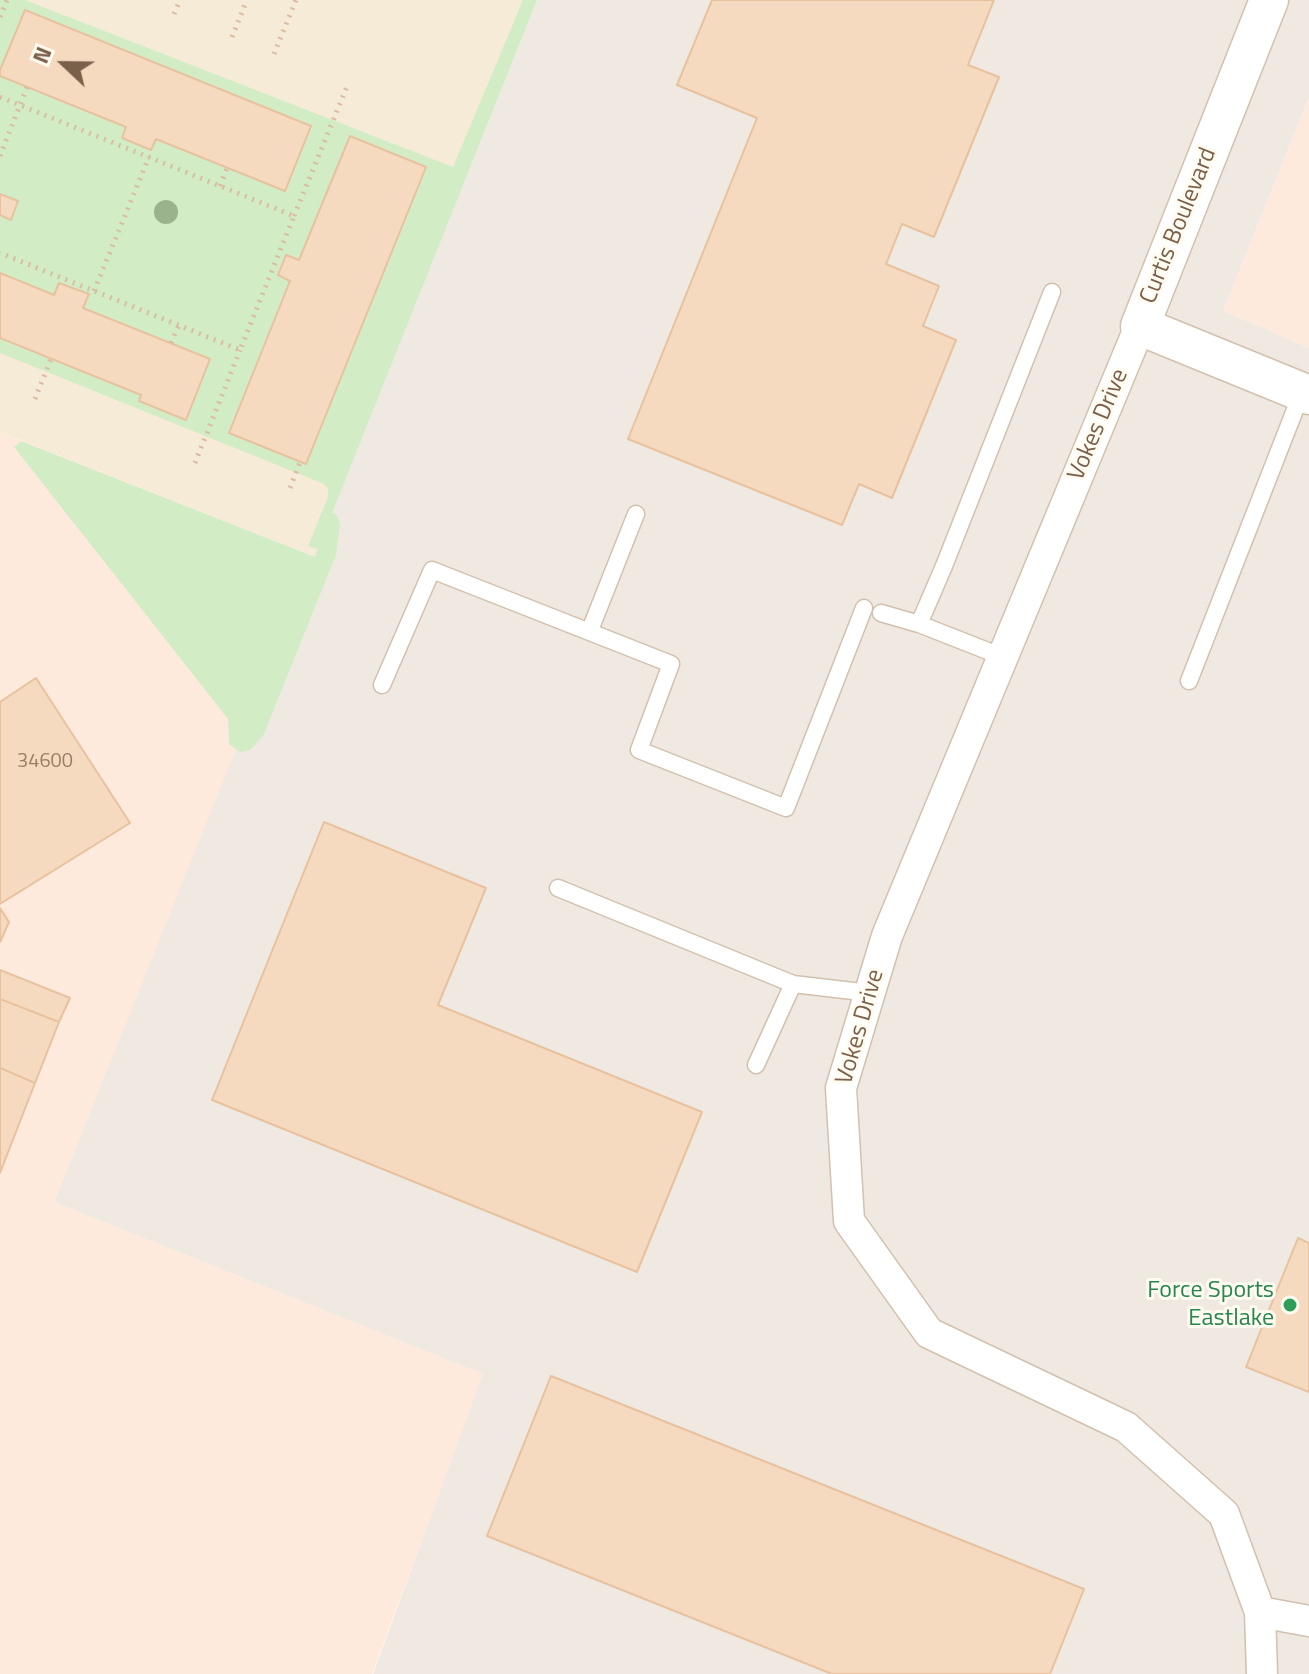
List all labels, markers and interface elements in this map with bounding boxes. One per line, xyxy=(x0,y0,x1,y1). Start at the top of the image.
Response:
north arrow xyxy=(24,24,104,104)
text: N xyxy=(23,42,60,68)
street label: Curtis Boulevard xyxy=(1135,144,1223,308)
street label: Vokes Drive xyxy=(1063,365,1135,485)
house number: 34600 xyxy=(17,750,73,774)
street label: Vokes Drive xyxy=(831,966,891,1088)
place label: Force Sports Eastlake xyxy=(1147,1277,1274,1333)
marker: Force Sports Eastlake xyxy=(1281,1296,1299,1314)

